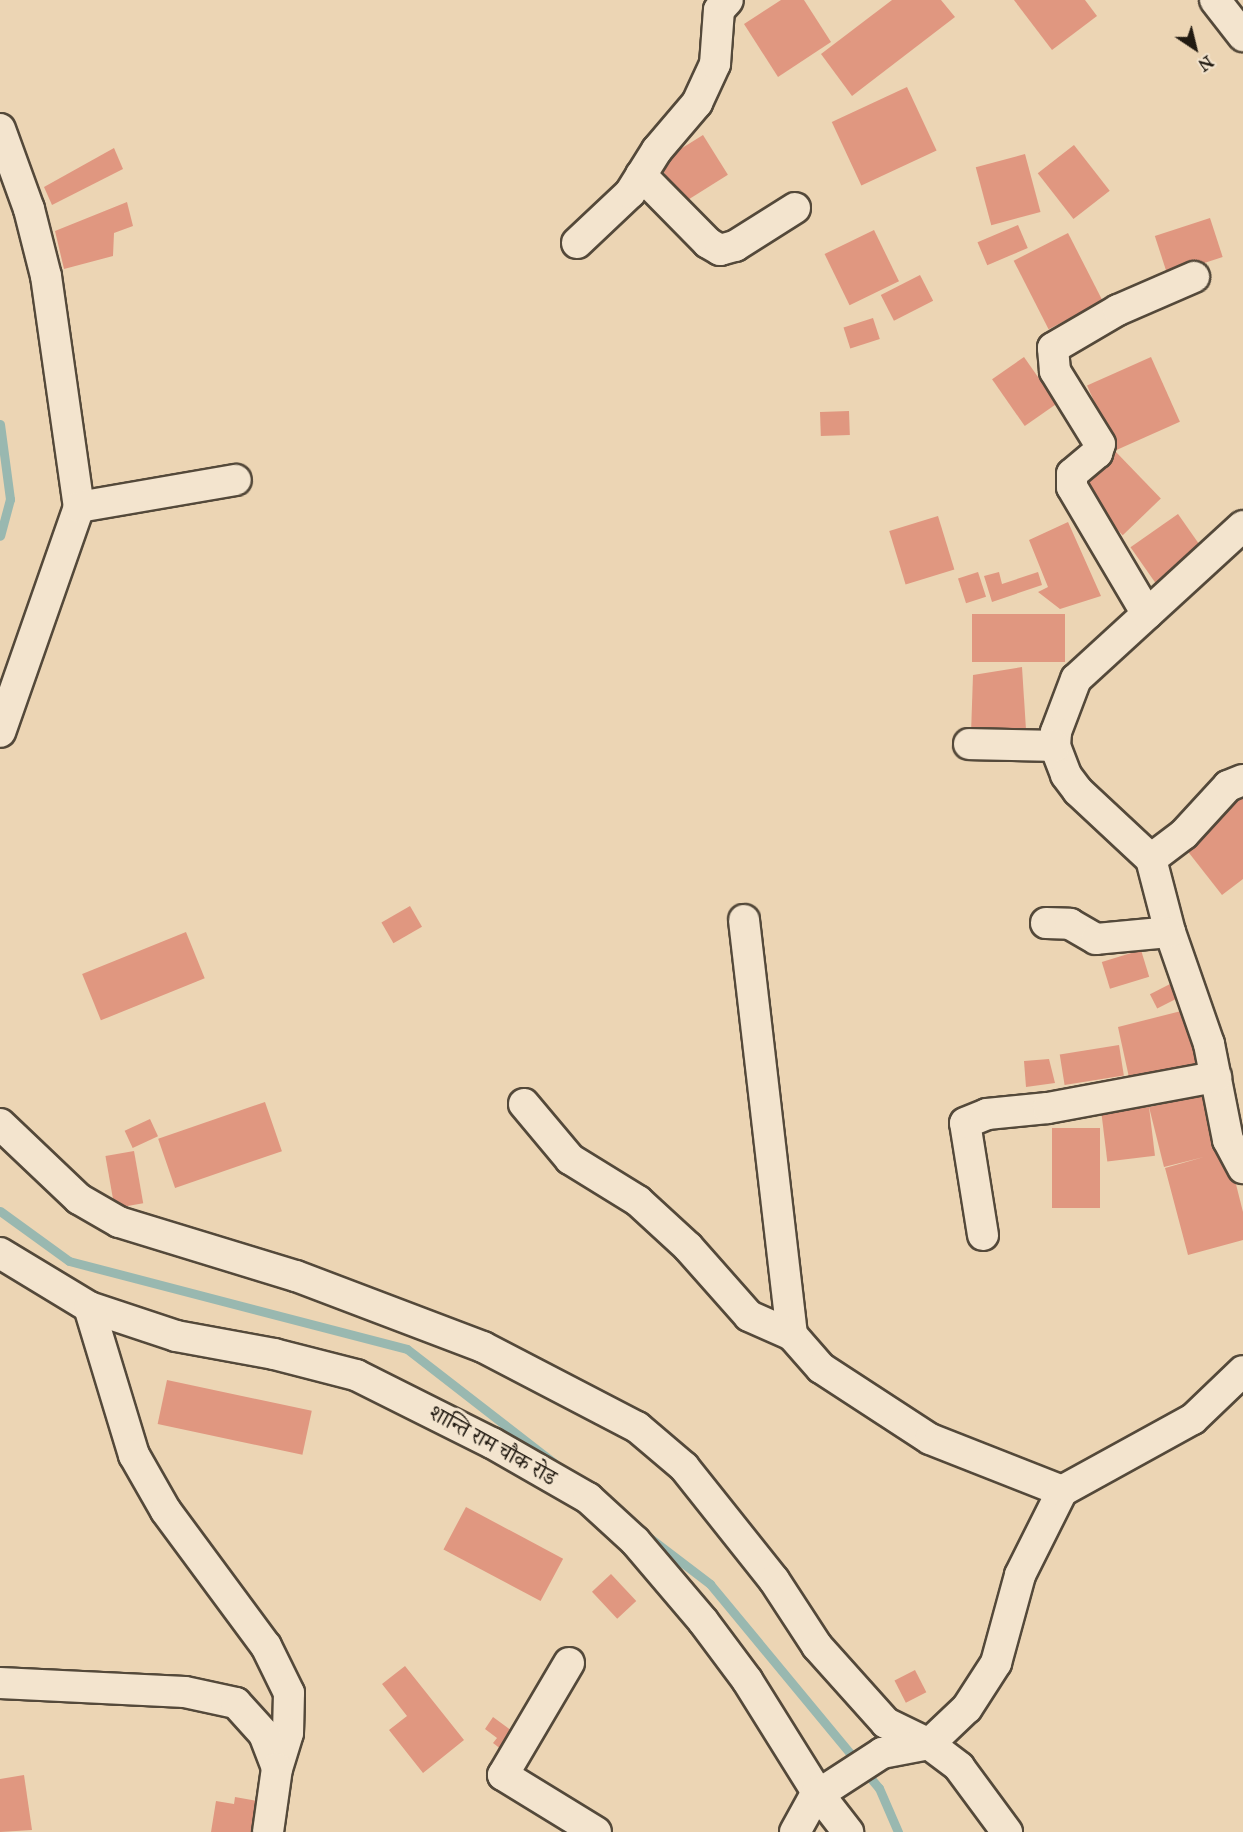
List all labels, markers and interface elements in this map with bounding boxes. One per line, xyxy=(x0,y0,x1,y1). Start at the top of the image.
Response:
north arrow xyxy=(1165,18,1225,78)
text: N xyxy=(1195,51,1217,75)
street label: शान्ति राम चौक रोड xyxy=(425,1399,561,1491)

